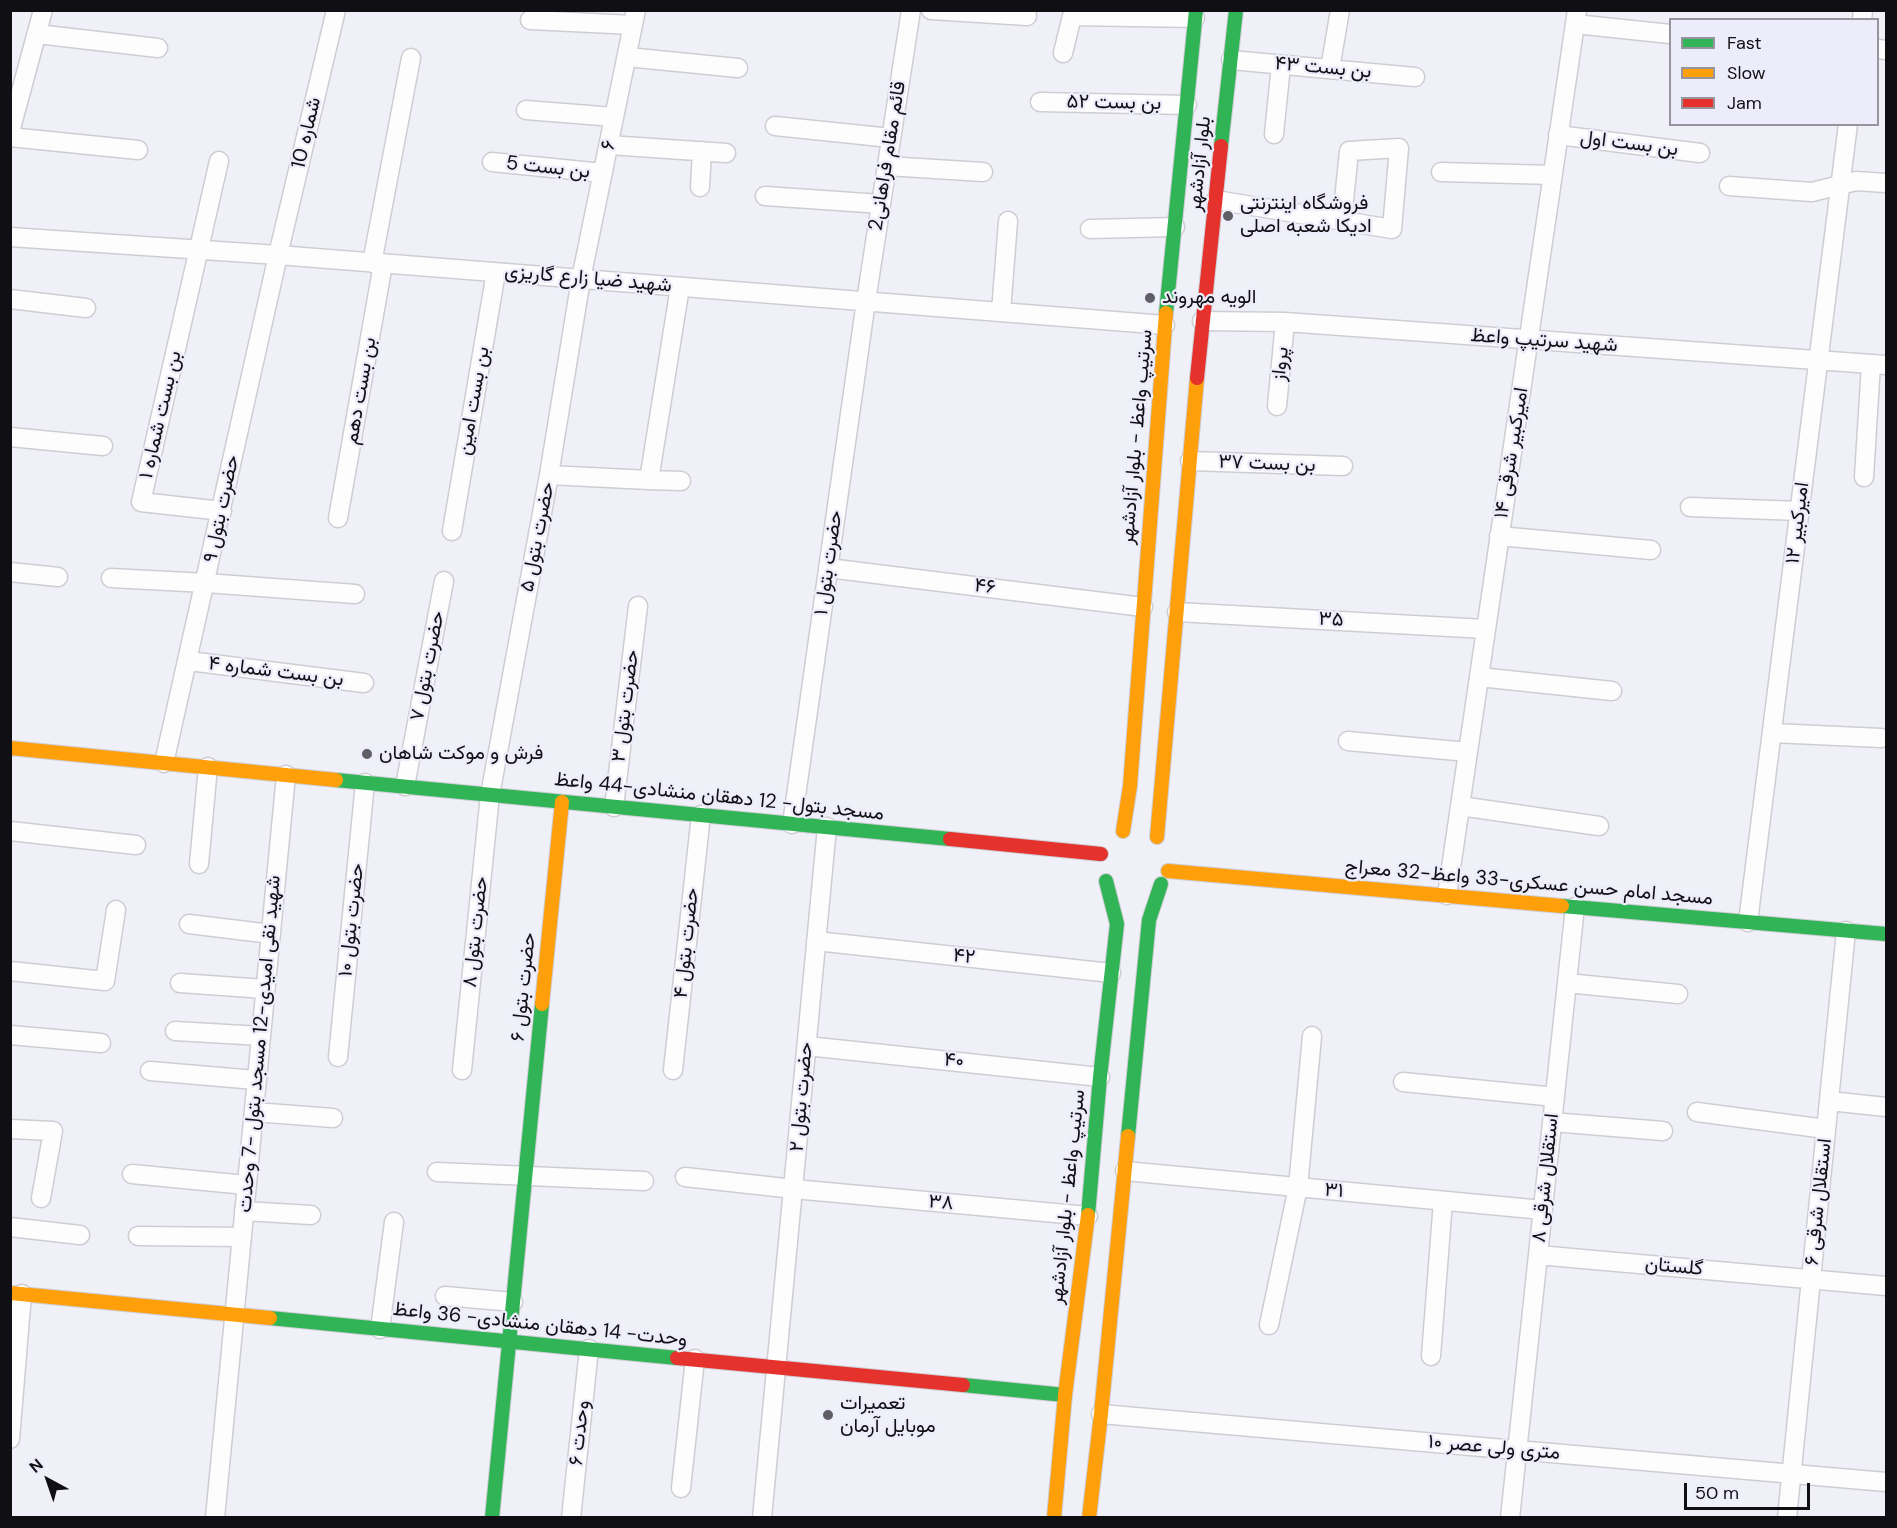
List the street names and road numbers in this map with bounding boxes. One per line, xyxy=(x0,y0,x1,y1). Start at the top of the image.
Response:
street label: بن بست ۴۳ xyxy=(1274,52,1372,84)
street label: 2قائم مقام فراهانی xyxy=(864,80,912,232)
street label: بن بست ۵۲ xyxy=(1067,90,1161,116)
street label: شماره 10 xyxy=(287,95,327,171)
street label: بلوار آزادشهر xyxy=(1183,115,1217,213)
street label: بن بست اول xyxy=(1579,126,1679,162)
street label: ۶ xyxy=(596,138,622,152)
street label: بن بست 5 xyxy=(505,152,591,184)
street label: شهید ضیا زارع گاریزی xyxy=(503,260,673,298)
street label: شهید سرتیپ واعظ xyxy=(1470,324,1618,358)
street label: سرتیپ واعظ - بلوار آزادشهر xyxy=(1116,328,1158,546)
street label: بن بست دهم xyxy=(340,336,382,446)
street label: بن بست امین xyxy=(453,345,495,457)
street label: پرواز xyxy=(1267,345,1295,383)
street label: بن بست شماره ۱ xyxy=(135,349,187,481)
street label: ۱۴ امیرکبیر شرقی xyxy=(1490,386,1534,520)
street label: بن بست ۳۷ xyxy=(1218,450,1316,478)
street label: حضرت بتول ۹ xyxy=(199,453,245,565)
street label: حضرت بتول ۵ xyxy=(516,480,560,594)
street label: امیرکبیر ۱۲ xyxy=(1781,481,1815,565)
street label: حضرت بتول ۱ xyxy=(810,509,848,617)
street label: ۴۶ xyxy=(973,574,997,600)
street label: ۳۵ xyxy=(1318,607,1344,633)
street label: حضرت بتول ۷ xyxy=(406,609,450,723)
street label: حضرت بتول ۳ xyxy=(607,649,645,763)
street label: بن بست شماره ۴ xyxy=(207,652,345,692)
street label: مسجد بتول- 12 دهقان منشادی-44 واعظ xyxy=(553,768,885,826)
street label: مسجد امام حسن عسکری-33 واعظ-32 معراج xyxy=(1344,855,1714,911)
street label: حضرت بتول ۱۰ xyxy=(334,862,370,978)
street label: شهید نقی امیدی-12 مسجد بتول -7 وحدت xyxy=(233,874,287,1214)
street label: حضرت بتول ۸ xyxy=(458,875,494,989)
street label: حضرت بتول ۴ xyxy=(669,887,705,999)
street label: حضرت بتول ۶ xyxy=(506,931,542,1043)
street label: ۴۲ xyxy=(952,944,976,970)
street label: حضرت بتول ۲ xyxy=(785,1041,819,1153)
street label: ۴۰ xyxy=(943,1048,965,1074)
street label: سرتیپ واعظ - بلوار آزادشهر xyxy=(1045,1088,1091,1306)
street label: استقلال شرقی ۸ xyxy=(1527,1112,1565,1244)
street label: استقلال شرقی ۶ xyxy=(1800,1137,1838,1267)
street label: ۳۱ xyxy=(1324,1178,1344,1204)
street label: ۳۸ xyxy=(928,1190,954,1216)
street label: گلستان xyxy=(1644,1252,1704,1282)
street label: وحدت- 14 دهقان منشادی- 36 واعظ xyxy=(392,1298,688,1352)
street label: وحدت ۶ xyxy=(565,1399,595,1467)
street label: ۱۰ متری ولی عصر xyxy=(1427,1430,1561,1466)

